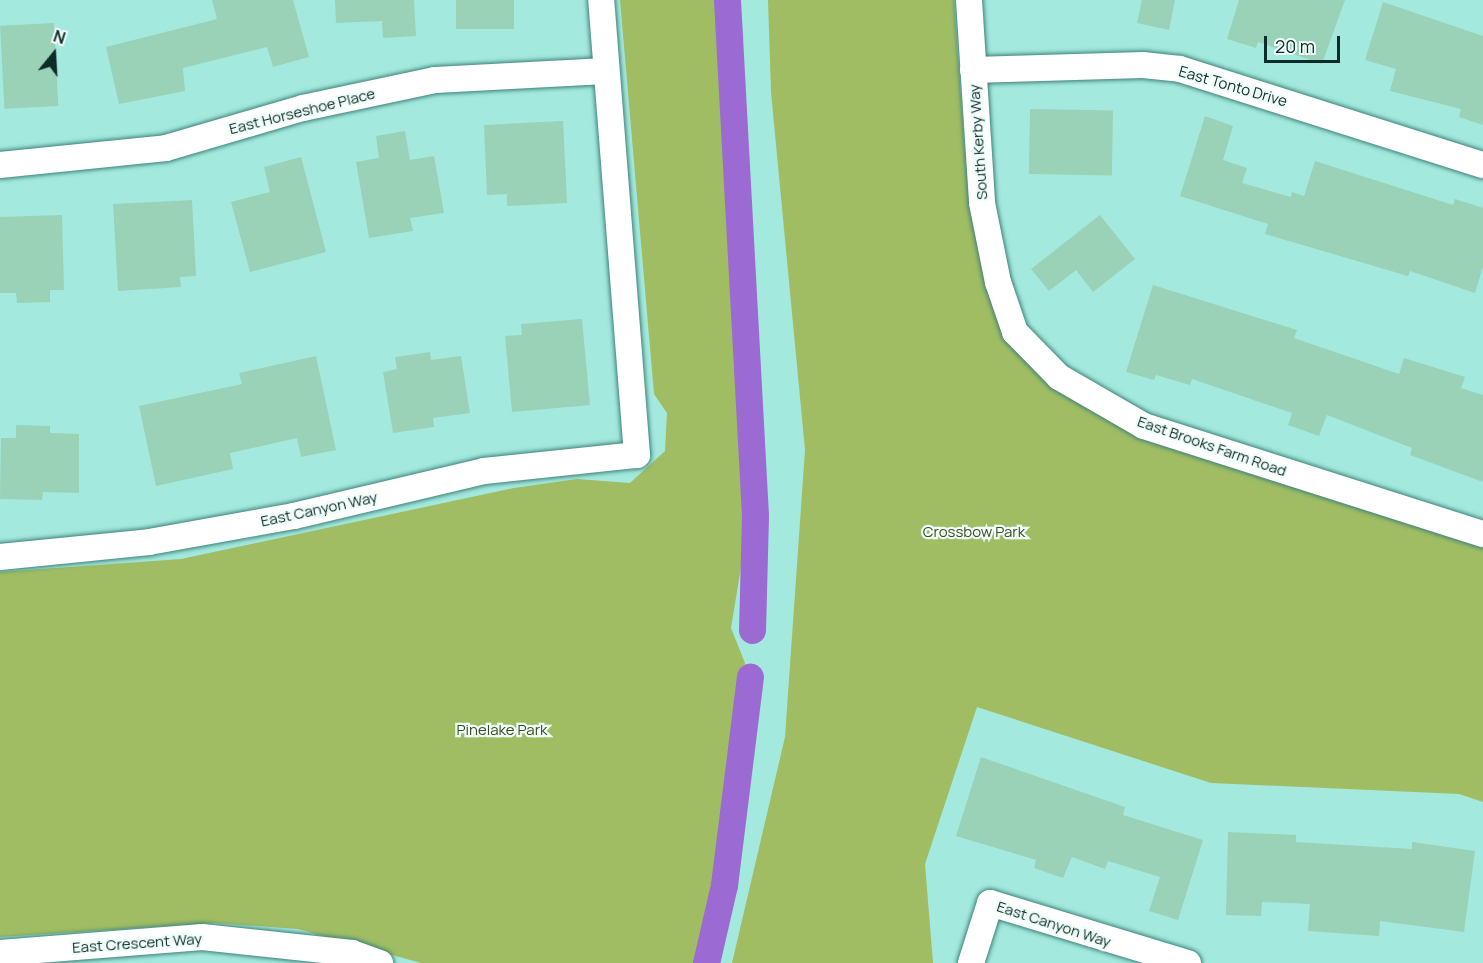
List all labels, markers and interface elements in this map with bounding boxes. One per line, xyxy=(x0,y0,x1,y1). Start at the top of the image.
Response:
north arrow xyxy=(24,24,84,84)
scale bar xyxy=(1267,24,1344,62)
text: N xyxy=(51,25,68,49)
text: 20 m xyxy=(1275,34,1315,58)
street label: East Tonto Drive xyxy=(1177,62,1289,110)
street label: East Horseshoe Place xyxy=(227,84,377,138)
street label: South Kerby Way xyxy=(965,84,991,200)
street label: East Brooks Farm Road xyxy=(1135,412,1289,480)
street label: East Canyon Way xyxy=(259,488,379,530)
park label: Crossbow Park xyxy=(923,523,1025,541)
park label: Pinelake Park xyxy=(457,721,547,739)
street label: East Canyon Way xyxy=(995,897,1113,951)
street label: East Crescent Way xyxy=(71,929,203,957)

